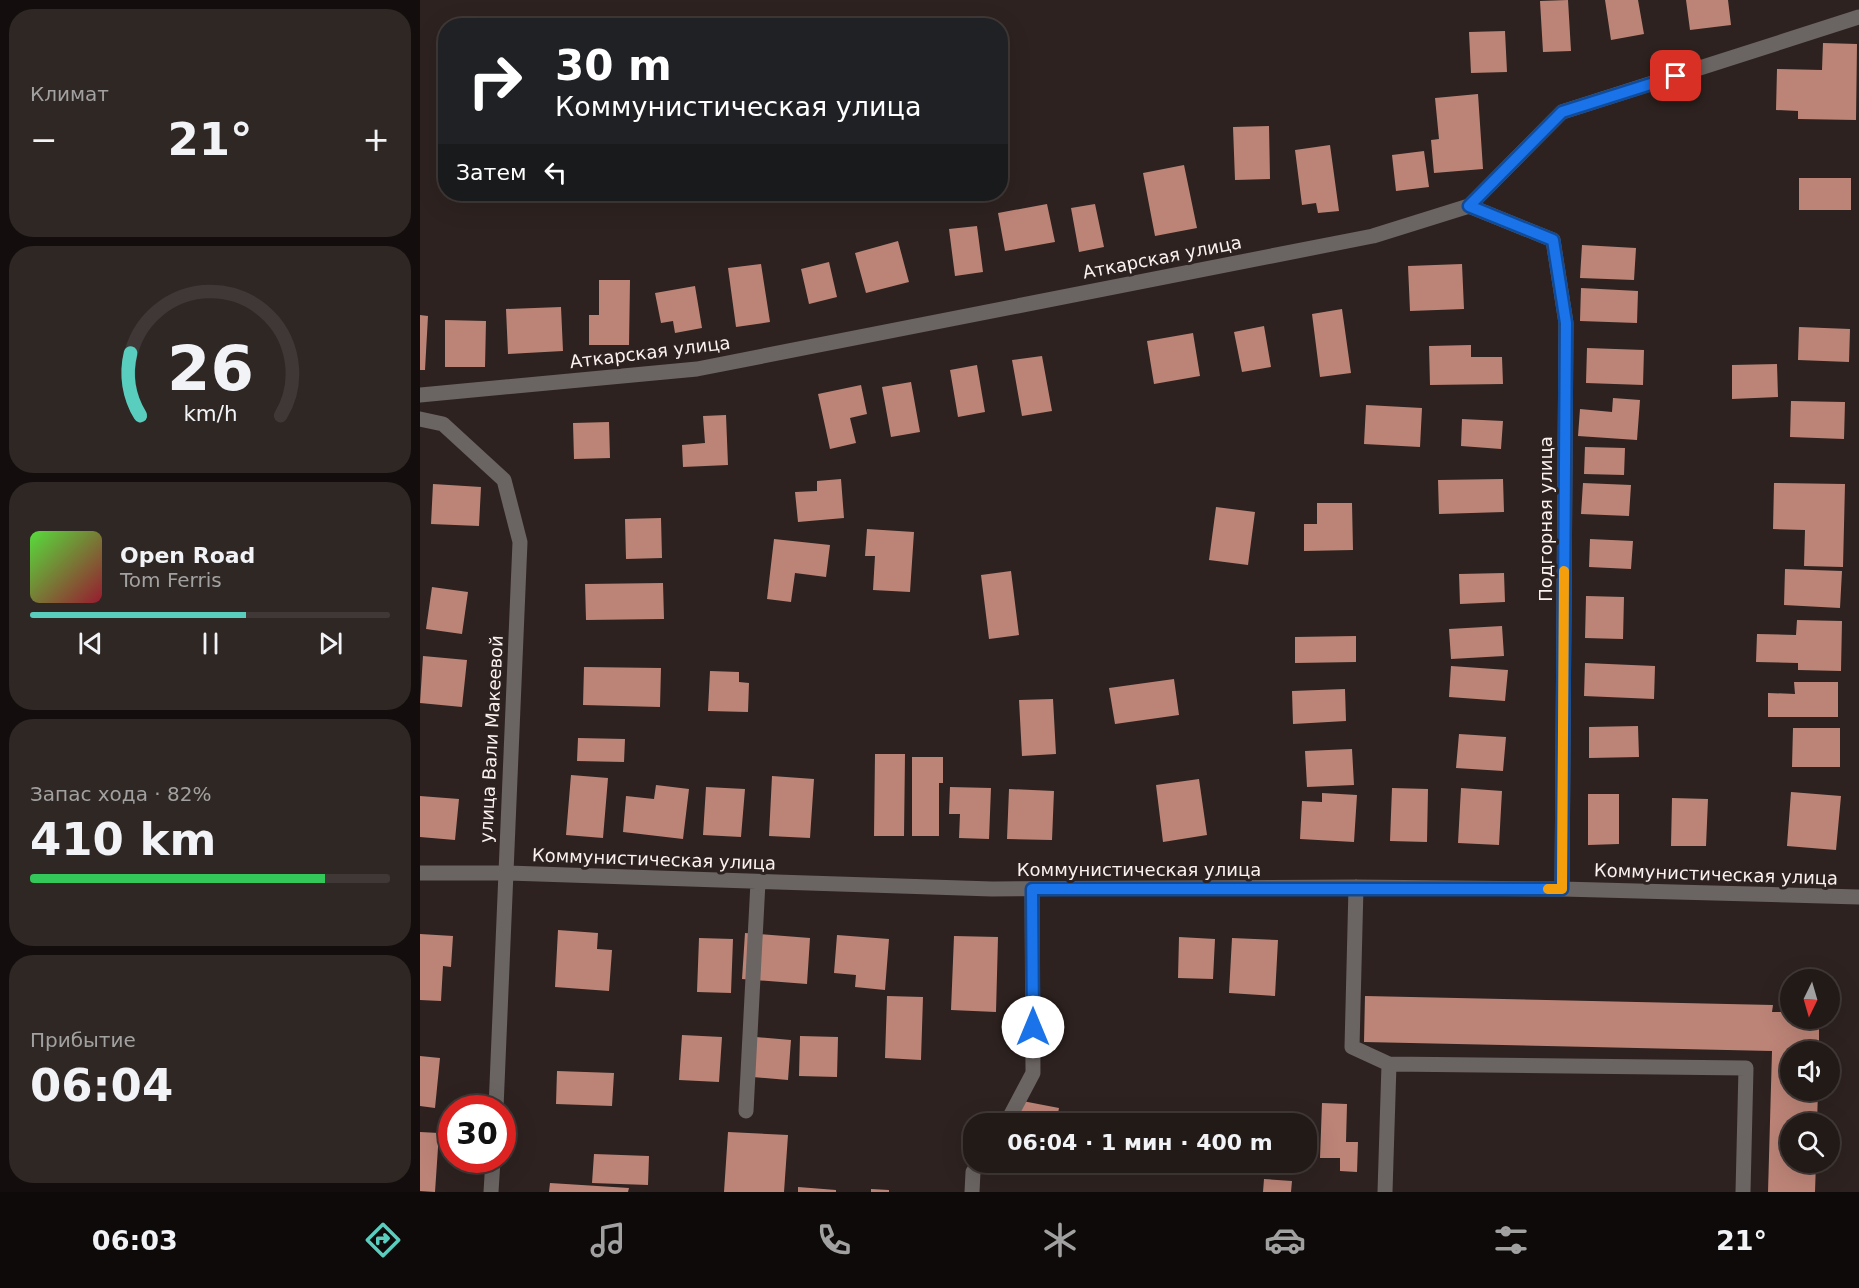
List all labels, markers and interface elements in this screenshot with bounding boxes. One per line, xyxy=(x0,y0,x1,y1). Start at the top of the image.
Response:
text: 30 m xyxy=(555,41,672,90)
icon: right xyxy=(456,42,534,120)
pin xyxy=(1650,50,1701,101)
icon: arrive xyxy=(1659,59,1692,92)
text: Климат xyxy=(30,82,109,106)
text: Коммунистическая улица xyxy=(555,91,922,122)
text: 21° xyxy=(167,113,253,166)
text: − xyxy=(30,120,58,159)
text: + xyxy=(362,120,390,159)
icon: left xyxy=(539,156,572,189)
text: Затем xyxy=(456,160,527,185)
street label: Аткарская улица xyxy=(1081,231,1243,283)
street label: Аткарская улица xyxy=(569,332,731,372)
text: 26 xyxy=(167,333,253,406)
text: km/h xyxy=(183,402,237,427)
street label: Подгорная улица xyxy=(1535,436,1556,602)
text: Open Road xyxy=(120,543,255,568)
text: Tom Ferris xyxy=(120,568,222,592)
icon: previous xyxy=(74,627,107,660)
icon: pause xyxy=(194,627,227,660)
icon: next xyxy=(314,627,347,660)
street label: улица Вали Макеевой xyxy=(475,635,507,843)
text: Запас хода · 82% xyxy=(30,782,211,806)
text: 410 km xyxy=(30,813,216,866)
street label: Коммунистическая улица xyxy=(532,844,776,874)
street label: Коммунистическая улица xyxy=(1017,859,1261,880)
street label: Коммунистическая улица xyxy=(1594,859,1838,889)
north arrow xyxy=(1780,969,1840,1029)
map controls xyxy=(1780,969,1840,1173)
position arrow xyxy=(1001,995,1065,1059)
text: Прибытие xyxy=(30,1028,136,1052)
button: sound xyxy=(1780,1041,1840,1101)
text: 06:04 xyxy=(30,1059,173,1112)
speed limit sign: 30 xyxy=(438,1095,516,1173)
button: search xyxy=(1780,1113,1840,1173)
text: 06:04 · 1 мин · 400 m xyxy=(1007,1130,1273,1155)
icon: directions xyxy=(362,1219,404,1261)
icon: music xyxy=(587,1219,629,1261)
icon: phone xyxy=(813,1219,855,1261)
icon: climate xyxy=(1039,1219,1081,1261)
icon: car xyxy=(1264,1219,1306,1261)
icon: filters xyxy=(1490,1219,1532,1261)
text: 06:03 xyxy=(92,1225,178,1256)
text: 21° xyxy=(1716,1225,1767,1256)

